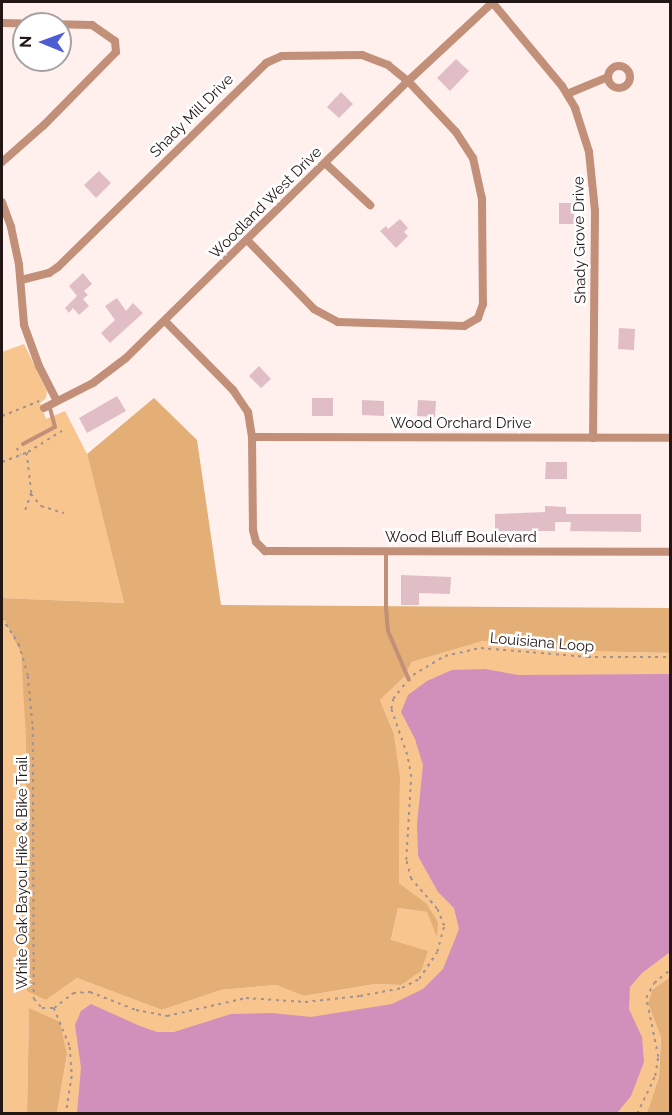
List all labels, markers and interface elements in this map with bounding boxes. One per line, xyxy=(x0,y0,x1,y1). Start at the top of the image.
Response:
north arrow xyxy=(12,12,72,72)
text: N xyxy=(16,35,35,48)
street label: Shady Mill Drive xyxy=(146,70,238,162)
street label: Woodland West Drive xyxy=(206,143,326,263)
street label: Shady Grove Drive xyxy=(570,176,590,304)
street label: Wood Orchard Drive xyxy=(390,415,532,433)
street label: Wood Bluff Boulevard xyxy=(385,529,537,547)
street label: Louisiana Loop xyxy=(489,629,595,657)
street label: White Oak Bayou Hike & Bike Trail xyxy=(14,756,32,990)

